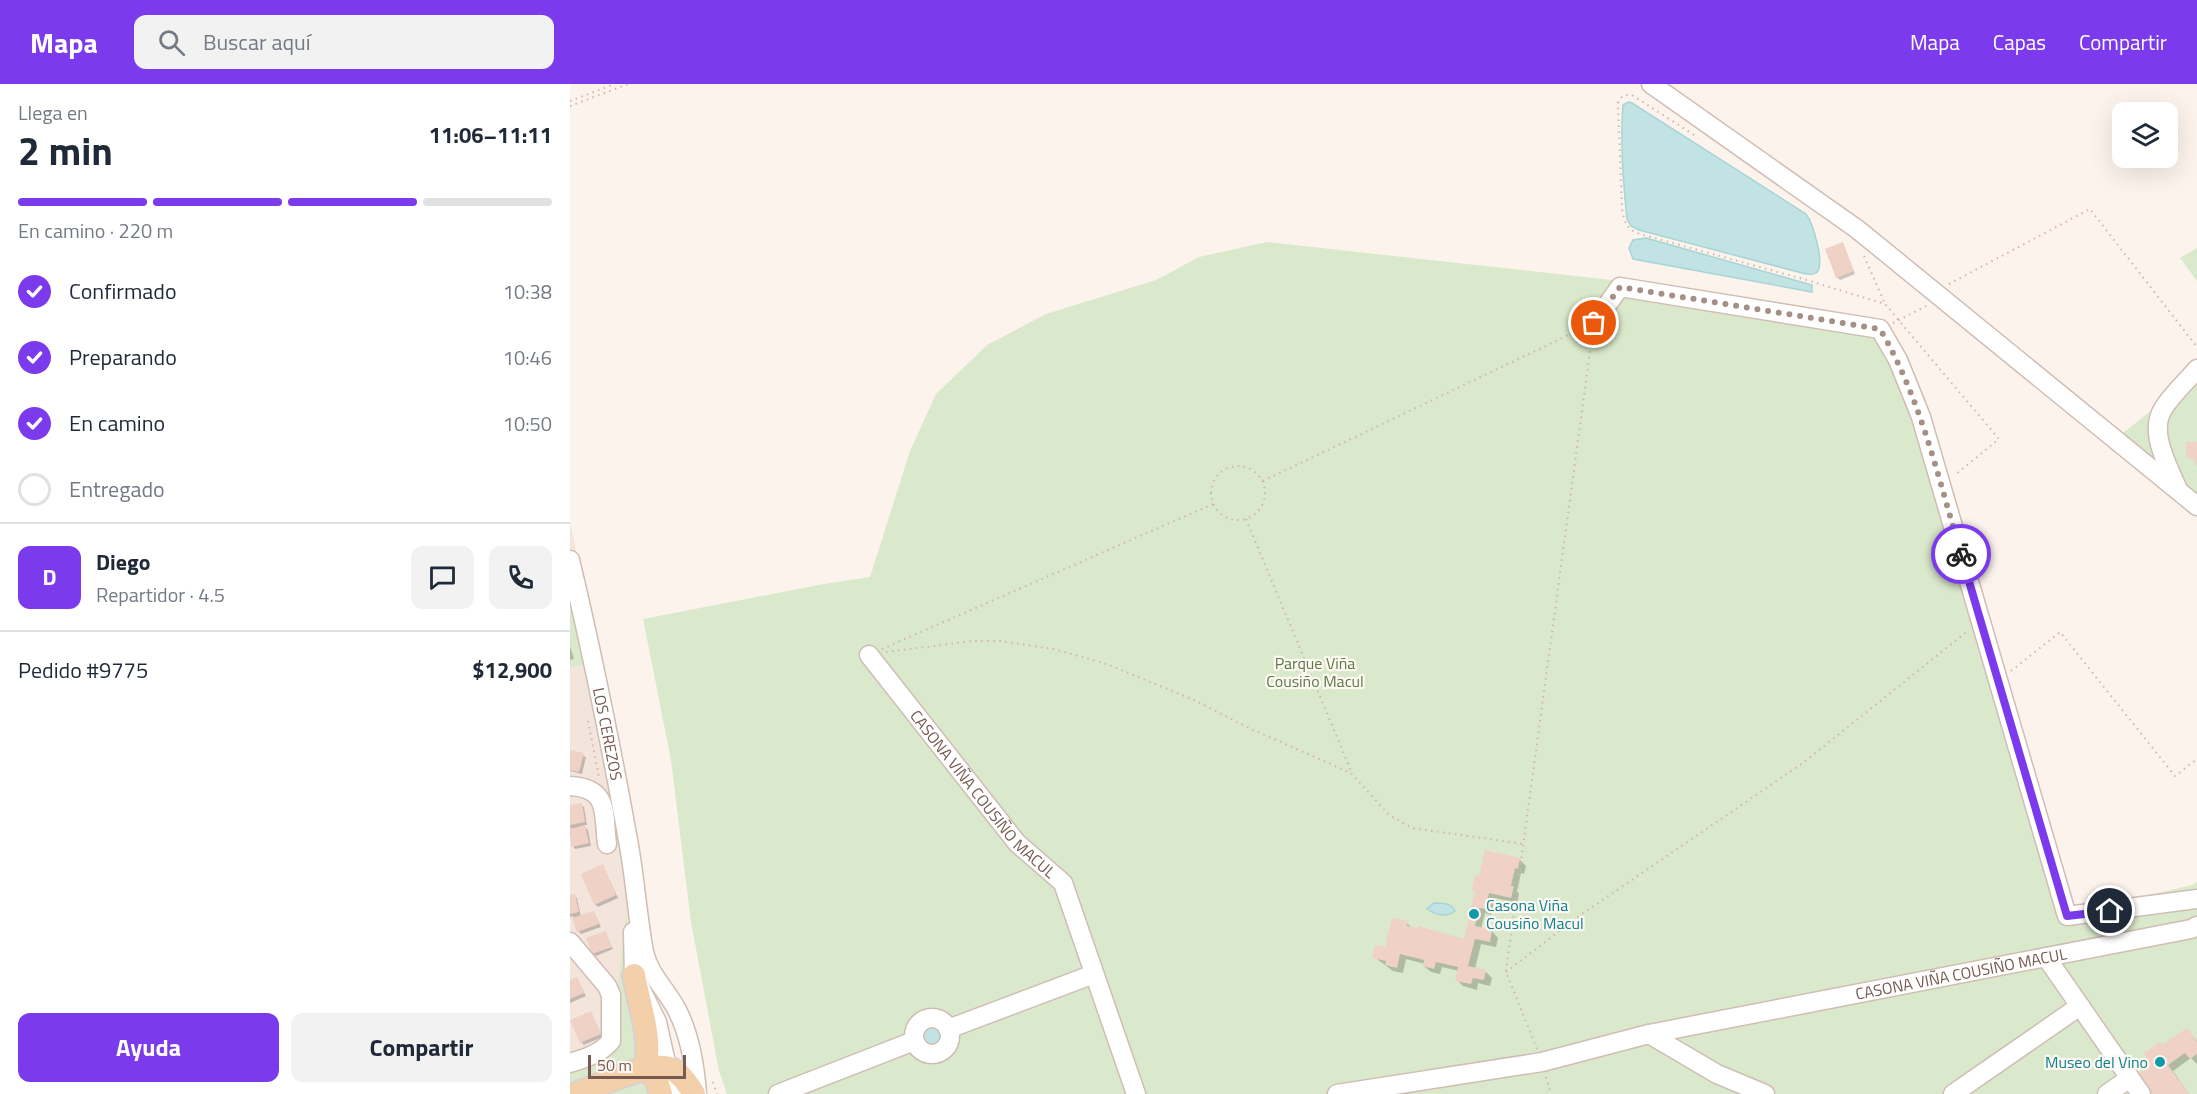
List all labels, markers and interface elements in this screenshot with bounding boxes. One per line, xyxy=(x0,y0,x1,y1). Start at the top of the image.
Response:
search box xyxy=(134,15,554,69)
text: Mapa xyxy=(30,21,98,64)
text: Buscar aquí xyxy=(203,25,311,59)
icon: search xyxy=(155,26,188,59)
text: Mapa xyxy=(1910,26,1960,58)
text: Capas xyxy=(1993,26,2046,58)
text: Compartir xyxy=(2079,26,2167,58)
text: Llega en xyxy=(18,97,88,128)
map controls xyxy=(2112,102,2178,168)
button: layers xyxy=(2112,102,2178,168)
text: 11:06–11:11 xyxy=(429,118,552,152)
text: 2 min xyxy=(18,121,113,180)
text: En camino · 220 m xyxy=(18,215,173,246)
text: Confirmado xyxy=(69,274,177,308)
icon: check xyxy=(18,275,51,308)
text: 10:38 xyxy=(503,276,552,307)
pin xyxy=(1568,297,1619,348)
icon: bag xyxy=(1577,306,1610,339)
text: Preparando xyxy=(69,340,177,374)
icon: check xyxy=(18,341,51,374)
text: 10:46 xyxy=(503,342,552,373)
text: En camino xyxy=(69,406,165,440)
icon: check xyxy=(18,407,51,440)
text: 10:50 xyxy=(503,408,552,439)
text: Entregado xyxy=(69,472,165,506)
courier xyxy=(1931,524,1991,584)
icon: bike xyxy=(1945,538,1978,571)
text: Diego xyxy=(96,545,150,579)
button: chat xyxy=(411,546,474,609)
button: phone xyxy=(489,546,552,609)
text: D xyxy=(42,560,57,594)
text: Repartidor · 4.5 xyxy=(96,579,225,610)
park label: Parque Viña Cousiño Macul xyxy=(1266,651,1364,693)
text: Pedido #9775 xyxy=(18,653,148,687)
text: $12,900 xyxy=(472,653,552,687)
street label: LOS CEREZOS xyxy=(587,685,629,782)
street label: CASONA VIÑA COUSIÑO MACUL xyxy=(904,705,1061,884)
pin xyxy=(2084,885,2135,936)
place label: Casona Viña Cousiño Macul xyxy=(1486,893,1584,935)
icon: home xyxy=(2093,894,2126,927)
marker: Casona Viña Cousiño Macul xyxy=(1467,907,1481,921)
street label: CASONA VIÑA COUSIÑO MACUL xyxy=(1853,941,2069,1006)
button: Ayuda xyxy=(18,1013,279,1082)
button: Compartir xyxy=(291,1013,552,1082)
place label: Museo del Vino xyxy=(2045,1050,2148,1074)
scale bar xyxy=(588,1052,686,1080)
text: 50 m xyxy=(597,1053,632,1077)
marker: Museo del Vino xyxy=(2153,1055,2167,1069)

